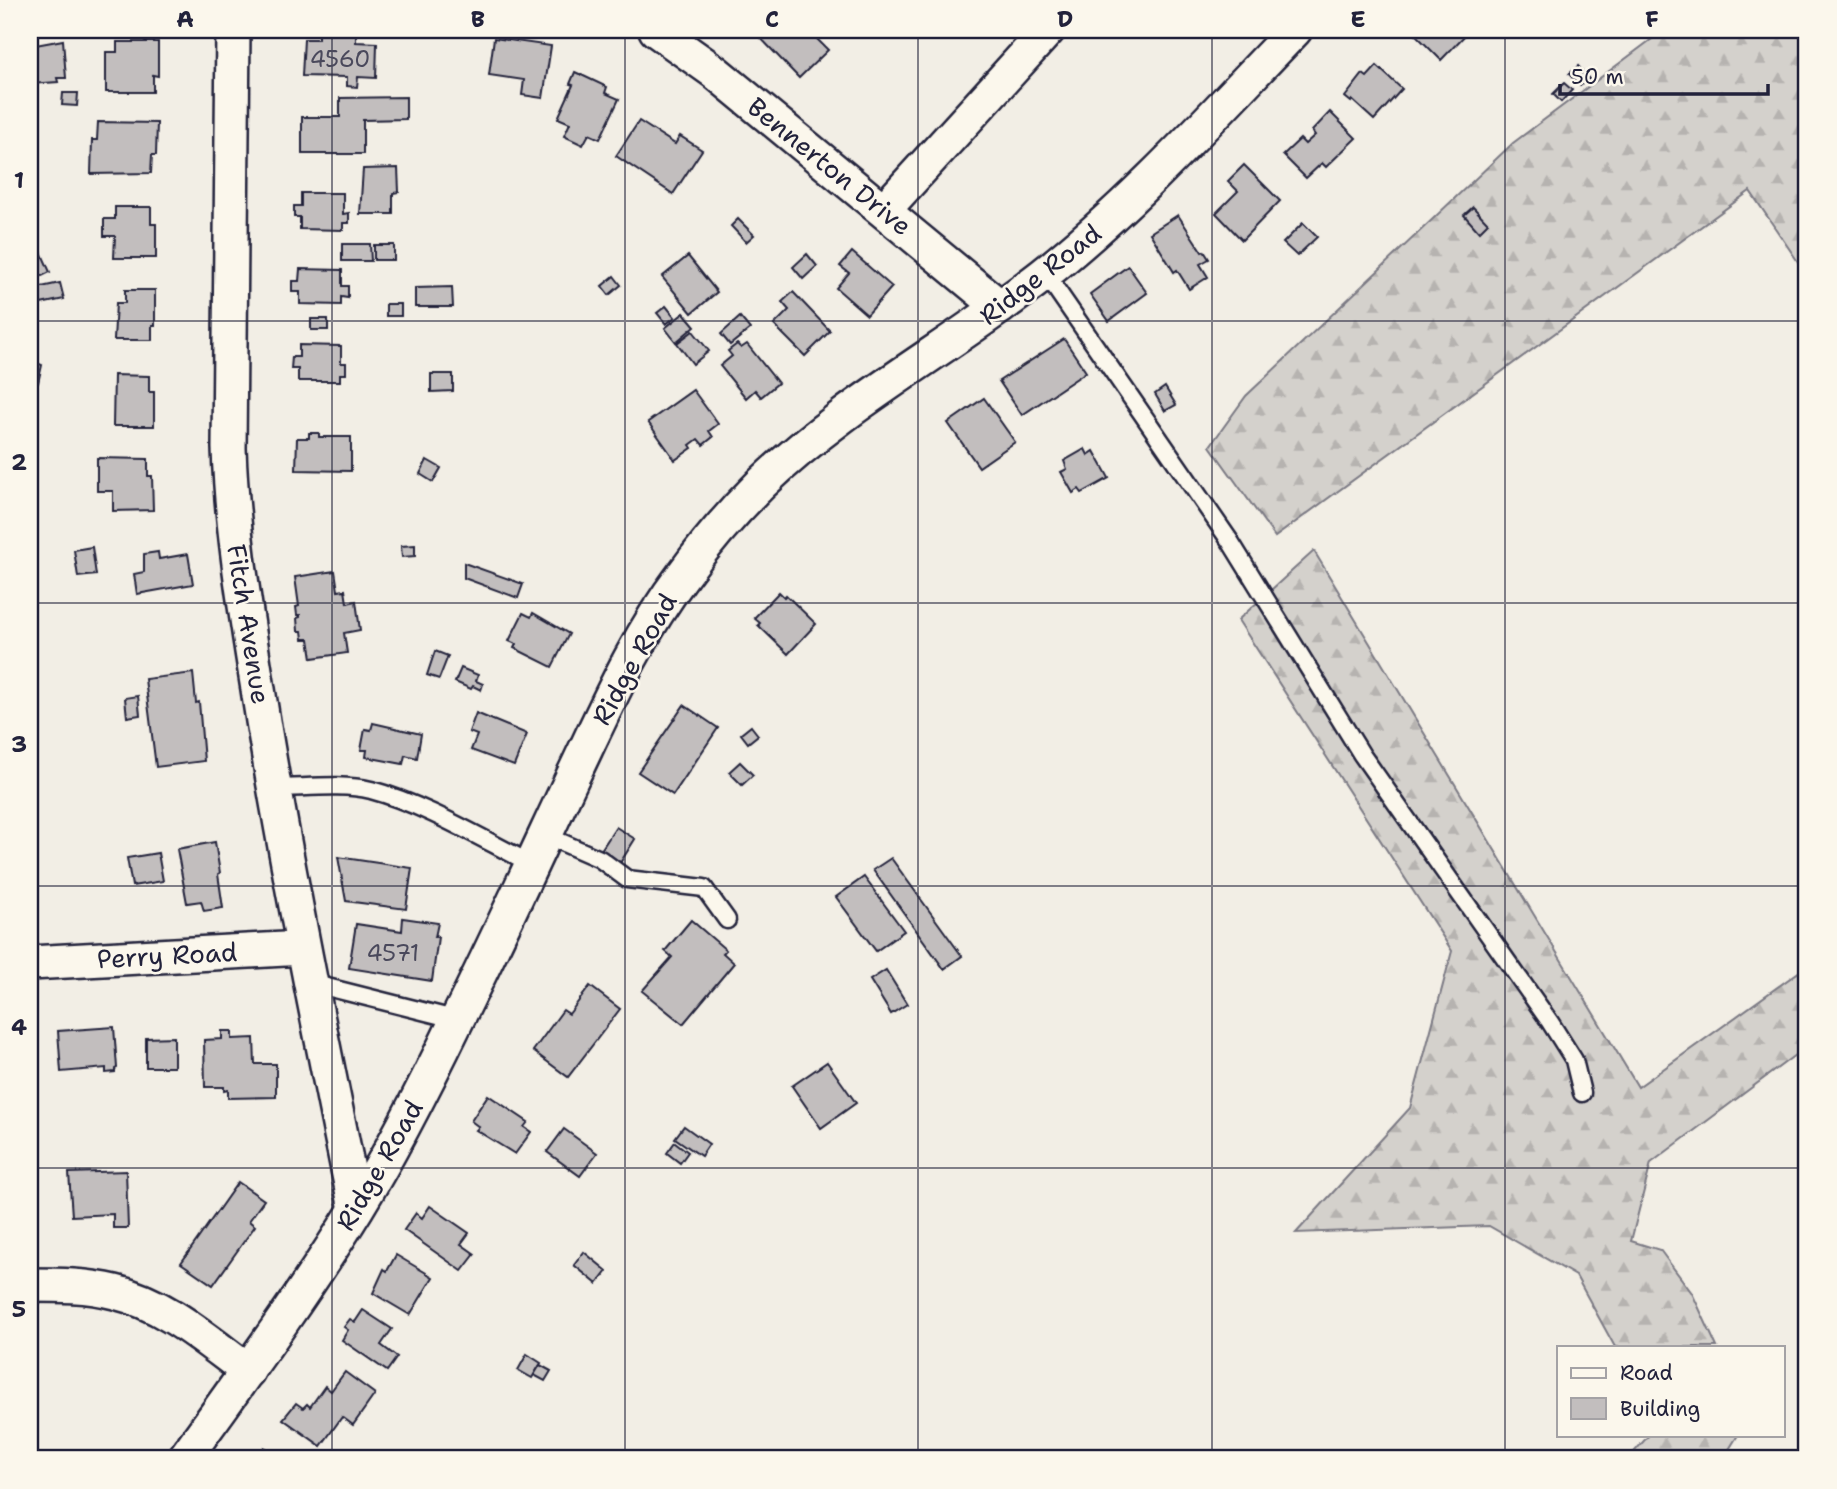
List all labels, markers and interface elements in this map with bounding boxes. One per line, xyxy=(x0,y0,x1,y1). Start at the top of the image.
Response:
text: A xyxy=(176,4,194,34)
text: B xyxy=(471,4,485,34)
text: C xyxy=(765,4,779,34)
text: D xyxy=(1057,4,1073,34)
text: E xyxy=(1350,4,1366,34)
text: F xyxy=(1645,4,1659,34)
house number: 4560 xyxy=(310,44,370,74)
scale bar xyxy=(1560,52,1769,96)
text: 50 m xyxy=(1571,63,1624,91)
street label: Bennerton Drive xyxy=(741,89,919,243)
text: 1 xyxy=(14,165,24,195)
street label: Ridge Road xyxy=(972,215,1108,333)
text: 2 xyxy=(11,447,27,477)
street label: Fitch Avenue xyxy=(219,542,279,706)
street label: Ridge Road xyxy=(583,587,685,731)
text: 3 xyxy=(11,729,27,759)
street label: Perry Road xyxy=(96,934,238,976)
house number: 4571 xyxy=(367,938,419,968)
text: 4 xyxy=(11,1012,27,1042)
street label: Ridge Road xyxy=(327,1093,431,1237)
text: 5 xyxy=(12,1294,26,1324)
legend xyxy=(1557,1346,1784,1436)
text: Road xyxy=(1620,1359,1673,1387)
text: Building xyxy=(1620,1395,1700,1423)

